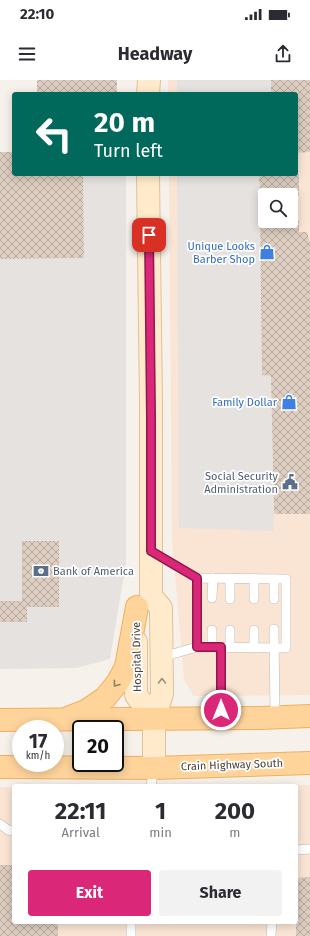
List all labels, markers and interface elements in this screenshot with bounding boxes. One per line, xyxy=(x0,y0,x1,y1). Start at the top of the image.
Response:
text: 22:10 xyxy=(20,5,54,23)
icon: menu xyxy=(16,43,38,65)
text: Headway xyxy=(118,43,192,65)
icon: share xyxy=(272,43,294,65)
text: 20 m xyxy=(94,106,155,139)
icon: left xyxy=(28,108,80,160)
text: Turn left xyxy=(94,140,163,162)
map controls xyxy=(258,188,298,228)
button: search xyxy=(258,188,298,228)
pin xyxy=(132,218,166,252)
icon: arrive xyxy=(138,224,160,246)
place label: Unique Looks Barber Shop xyxy=(188,240,255,266)
shop icon: Unique Looks Barber Shop xyxy=(258,243,276,261)
shop icon: Family Dollar xyxy=(280,393,298,411)
place label: Family Dollar xyxy=(212,396,278,409)
place label: Social Security Administration xyxy=(204,470,279,496)
public building icon: Social Security Administration xyxy=(281,473,299,491)
bank icon: Bank of America xyxy=(32,562,50,580)
place label: Bank of America xyxy=(53,565,134,578)
street label: Hospital Drive xyxy=(130,622,144,692)
one-way arrow xyxy=(158,678,166,684)
one-way arrow xyxy=(113,680,121,687)
position arrow xyxy=(200,689,242,731)
speed limit sign: 20 xyxy=(72,720,124,772)
text: 17 xyxy=(29,729,47,753)
text: km/h xyxy=(26,750,50,762)
street label: Crain Highway South xyxy=(181,757,283,773)
text: 22:11 xyxy=(55,797,106,825)
text: 1 xyxy=(155,797,166,825)
text: 200 xyxy=(215,797,255,825)
text: Arrival xyxy=(62,825,100,840)
text: min xyxy=(149,825,172,840)
text: m xyxy=(229,825,240,840)
button: Exit xyxy=(28,870,151,916)
button: Share xyxy=(159,870,282,916)

